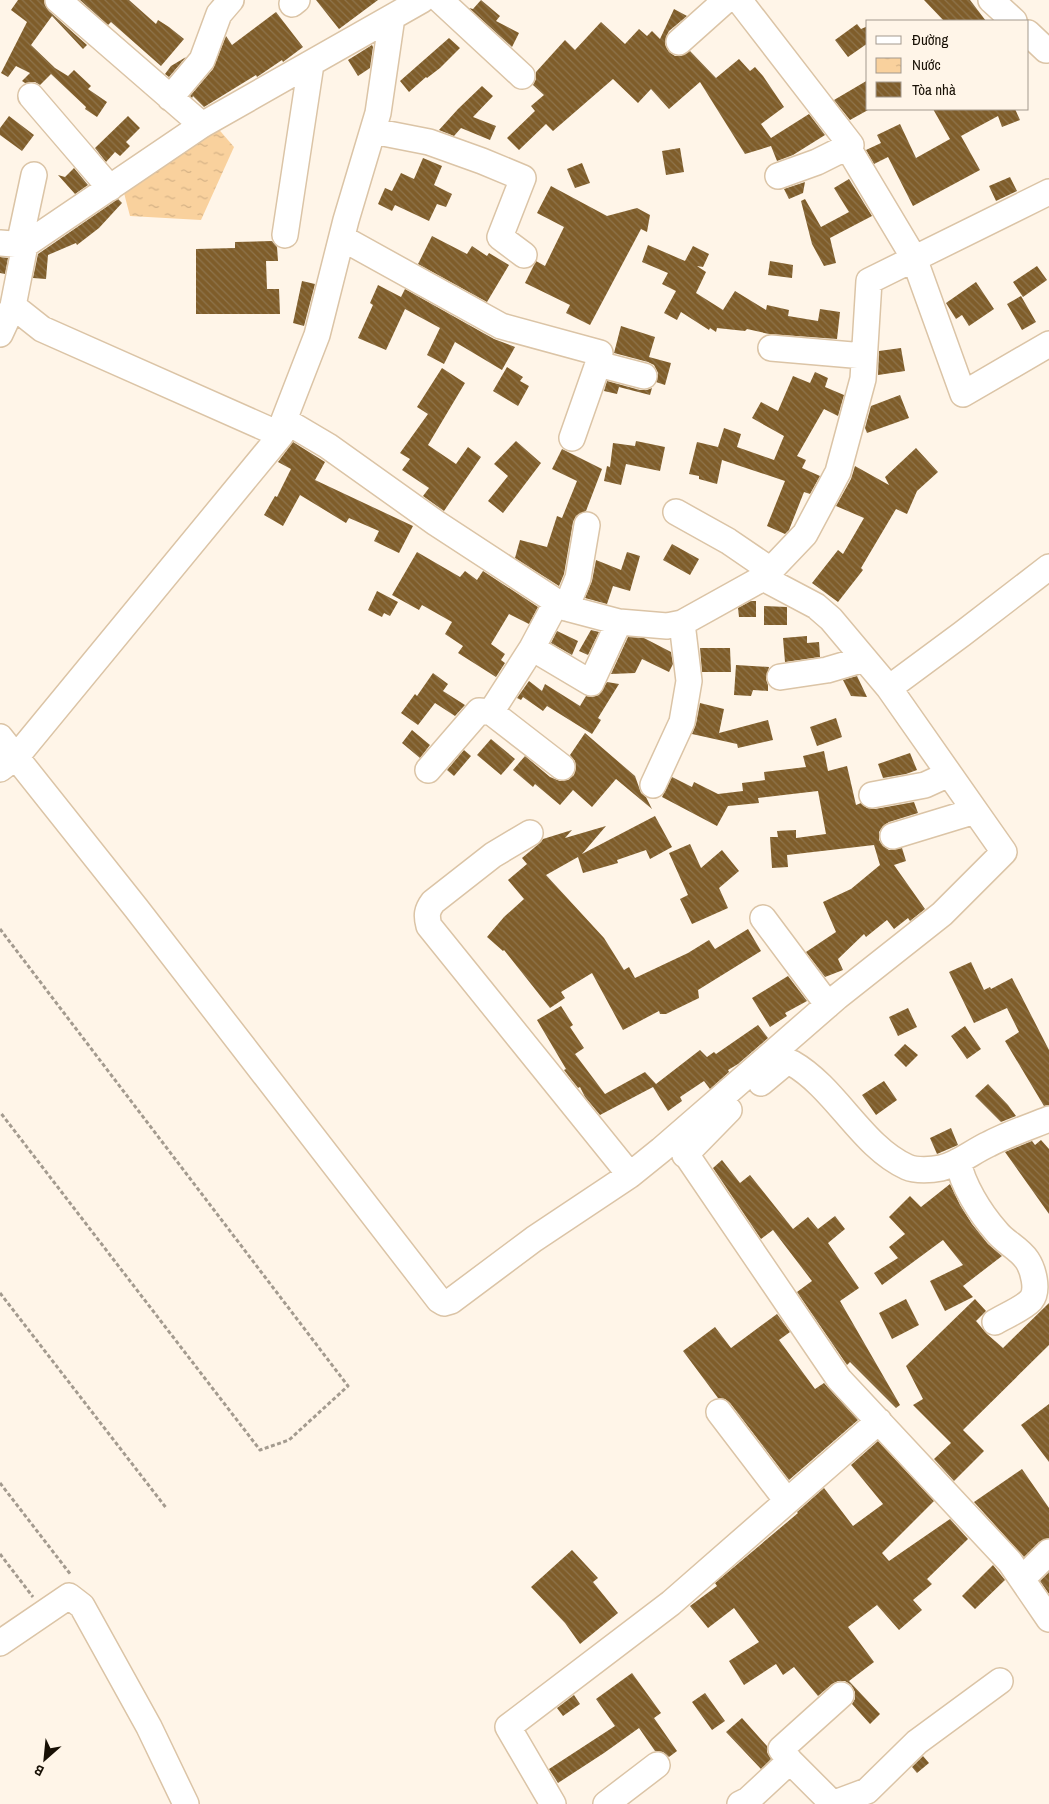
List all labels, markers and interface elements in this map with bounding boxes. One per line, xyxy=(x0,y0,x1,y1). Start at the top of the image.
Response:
legend xyxy=(866,20,1029,110)
text: Đường xyxy=(912,29,948,50)
text: Nước xyxy=(912,54,941,75)
text: Tòa nhà xyxy=(912,79,956,100)
north arrow xyxy=(20,1734,70,1784)
text: B xyxy=(31,1761,47,1780)

